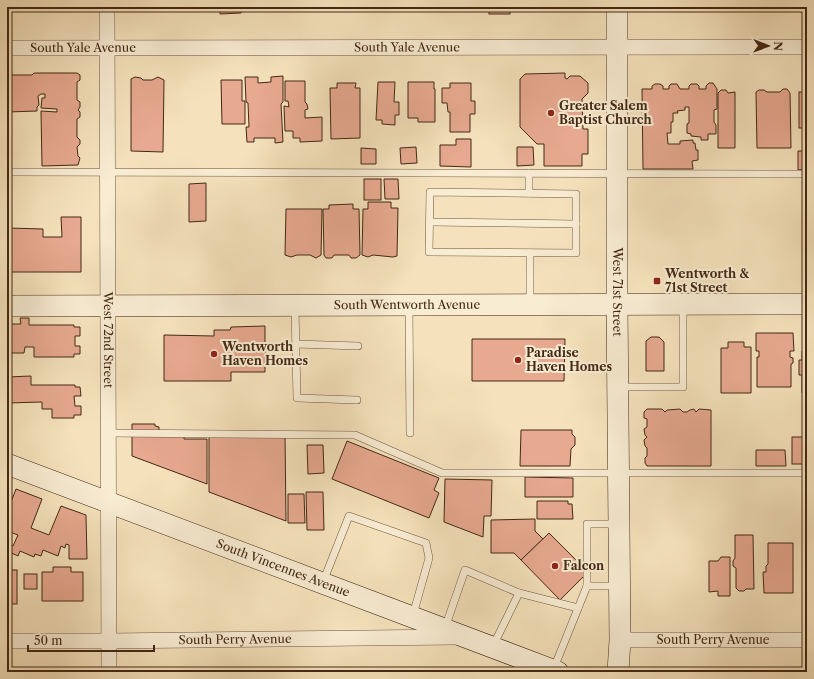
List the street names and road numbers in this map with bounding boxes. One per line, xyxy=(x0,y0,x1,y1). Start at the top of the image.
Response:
street label: South Yale Avenue xyxy=(354,39,460,55)
street label: South Yale Avenue xyxy=(30,40,136,55)
street label: West 71st Street xyxy=(610,246,625,337)
street label: West 72nd Street xyxy=(101,291,116,389)
street label: South Wentworth Avenue xyxy=(334,297,480,312)
street label: South Vincennes Avenue xyxy=(214,536,352,600)
street label: South Perry Avenue xyxy=(178,631,292,647)
street label: South Perry Avenue xyxy=(656,632,770,647)

